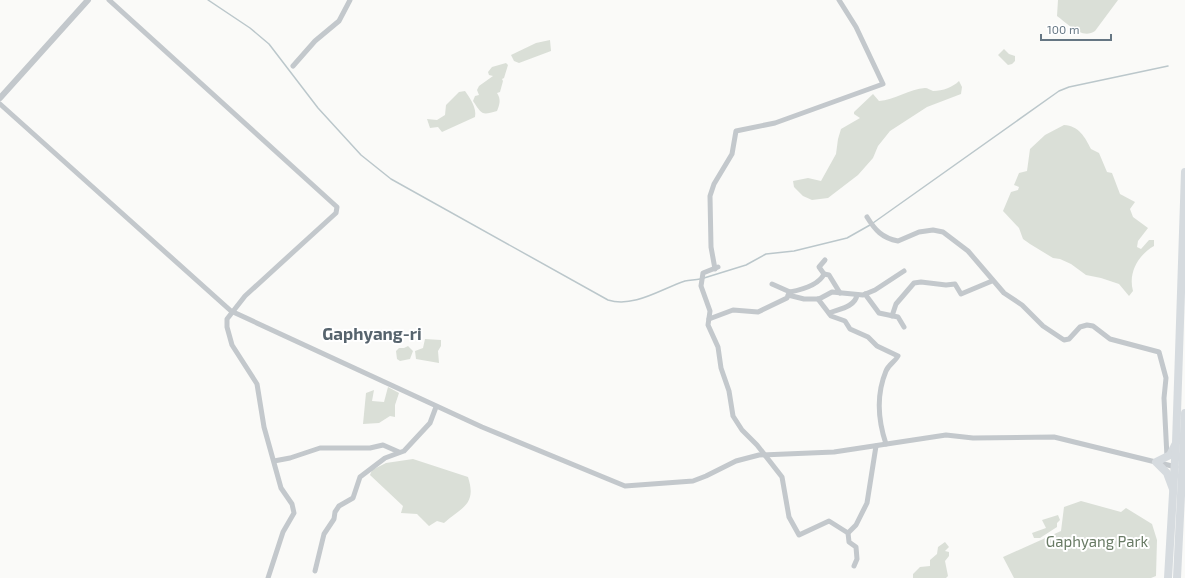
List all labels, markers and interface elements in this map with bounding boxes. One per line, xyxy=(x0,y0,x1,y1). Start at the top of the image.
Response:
scale bar xyxy=(1041,16,1111,42)
text: 100 m xyxy=(1047,22,1079,36)
district label: Gaphyang-ri xyxy=(322,323,422,344)
park label: Gaphyang Park xyxy=(1046,532,1148,550)

